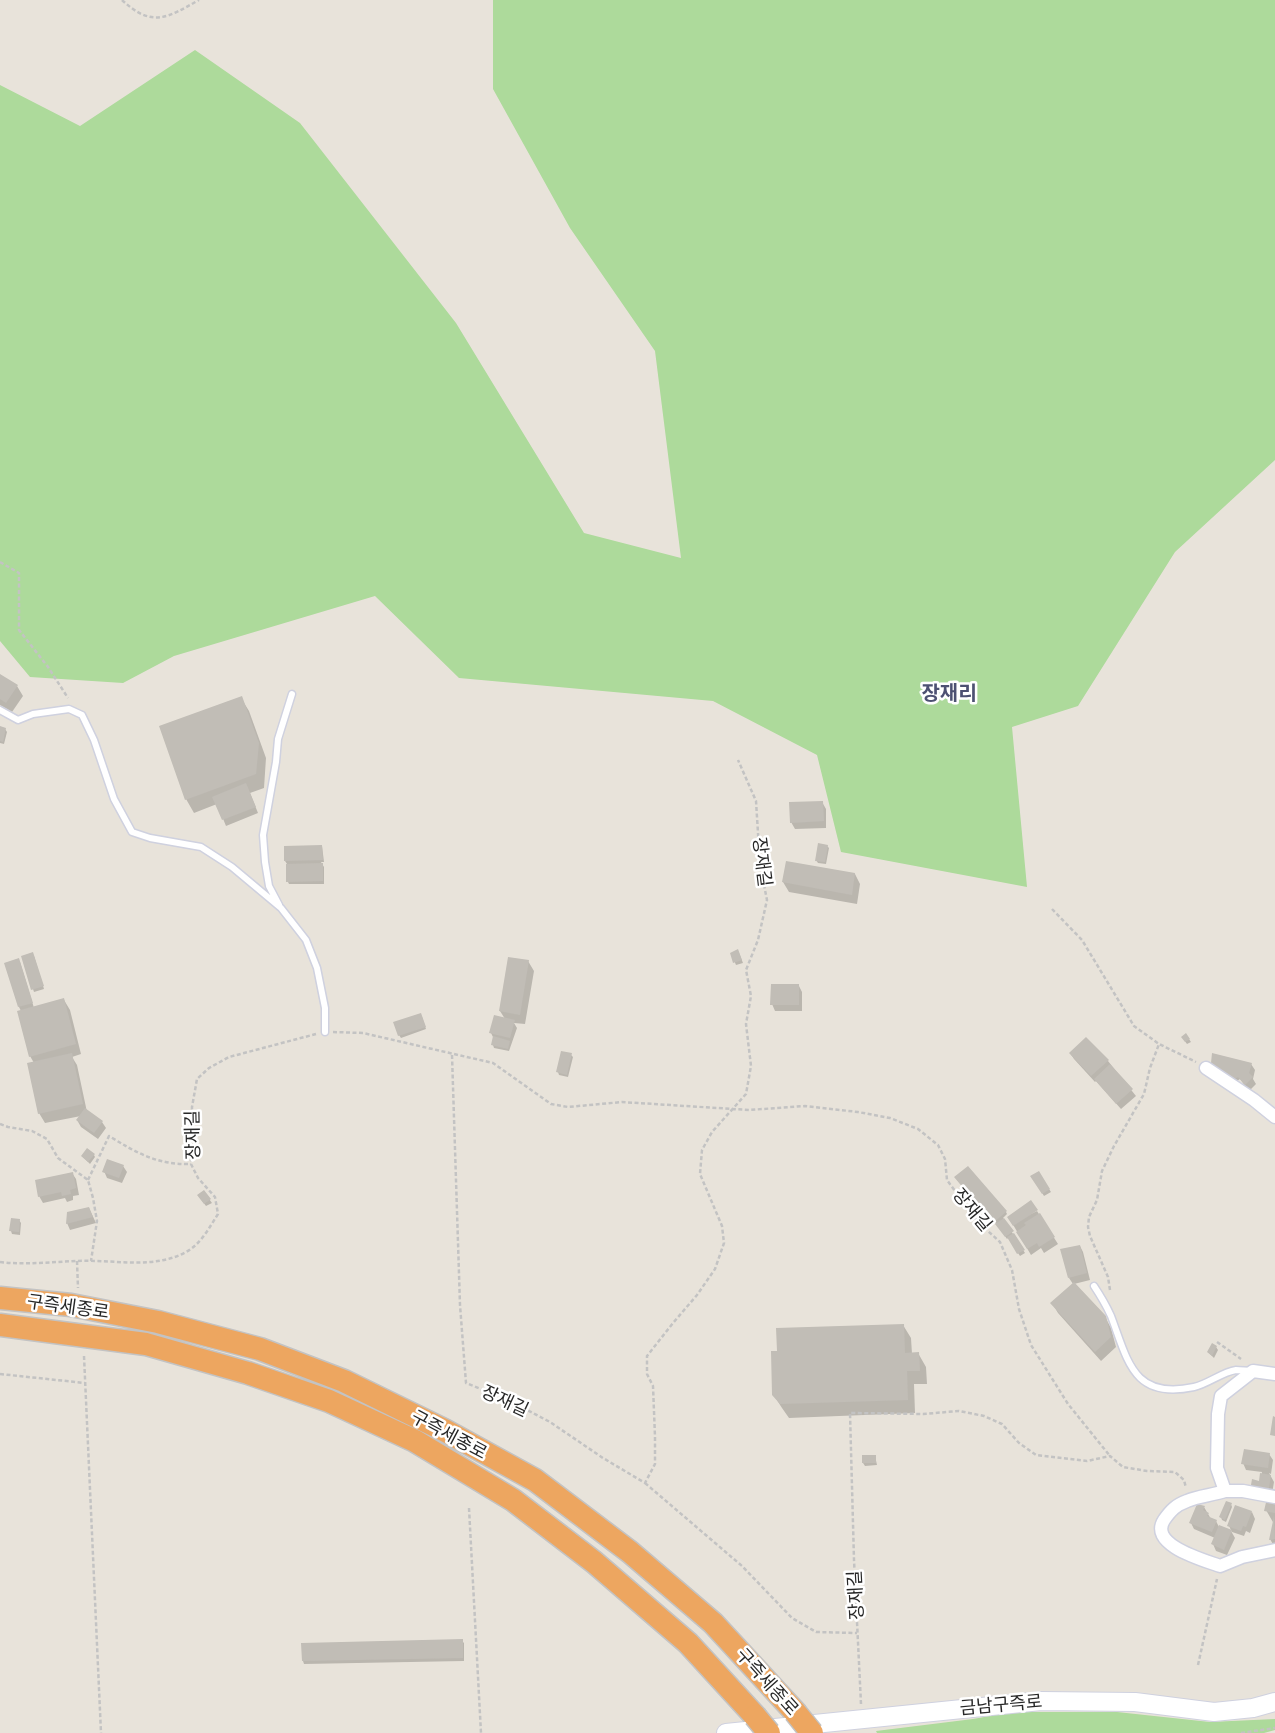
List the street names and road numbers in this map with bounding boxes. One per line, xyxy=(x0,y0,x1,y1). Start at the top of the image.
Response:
street label: 장재길 xyxy=(748,836,776,888)
street label: 장재길 xyxy=(182,1110,204,1160)
street label: 장재길 xyxy=(948,1184,996,1236)
street label: 구즉세종로 xyxy=(25,1291,111,1323)
street label: 장재길 xyxy=(478,1381,532,1421)
street label: 구즉세종로 xyxy=(407,1406,491,1464)
street label: 장재길 xyxy=(844,1570,868,1620)
street label: 구즉세종로 xyxy=(731,1644,803,1720)
street label: 금남구즉로 xyxy=(959,1691,1043,1719)

